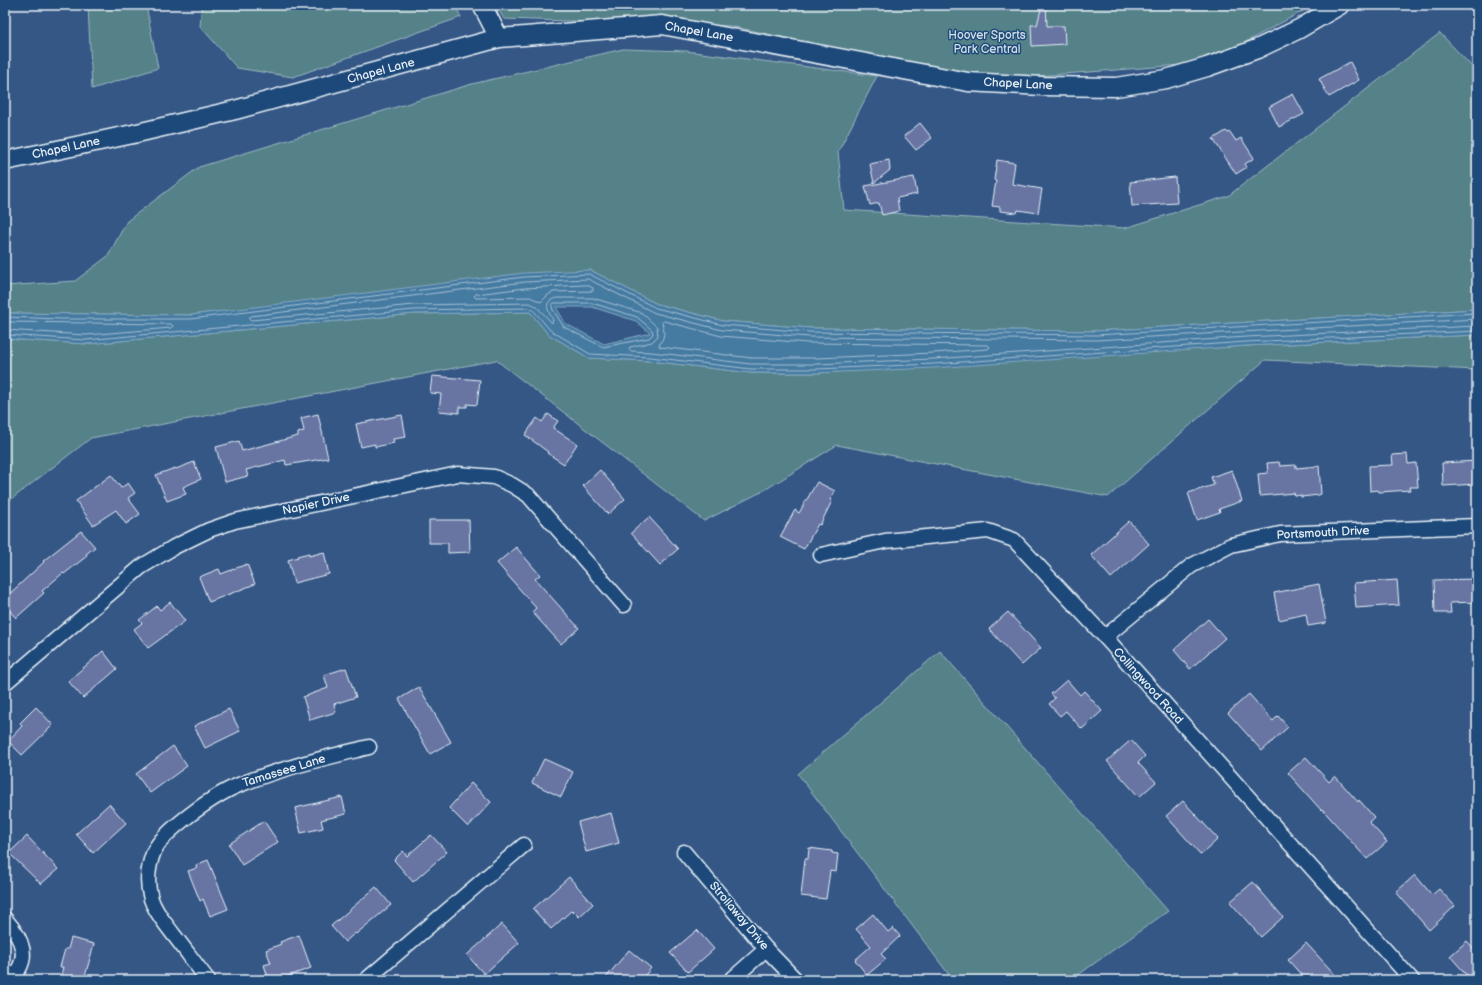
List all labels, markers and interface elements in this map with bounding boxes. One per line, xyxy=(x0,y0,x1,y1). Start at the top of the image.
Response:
street label: Chapel Lane xyxy=(664,19,734,45)
park label: Hoover Sports Park Central xyxy=(948,28,1026,57)
street label: Chapel Lane xyxy=(346,55,416,87)
street label: Chapel Lane xyxy=(983,75,1053,93)
street label: Chapel Lane xyxy=(31,133,101,163)
street label: Napier Drive xyxy=(281,490,351,518)
street label: Portsmouth Drive xyxy=(1276,523,1370,543)
street label: Collingwood Road xyxy=(1110,645,1186,727)
street label: Tamassee Lane xyxy=(241,751,327,791)
street label: Strollaway Drive xyxy=(706,879,772,953)

